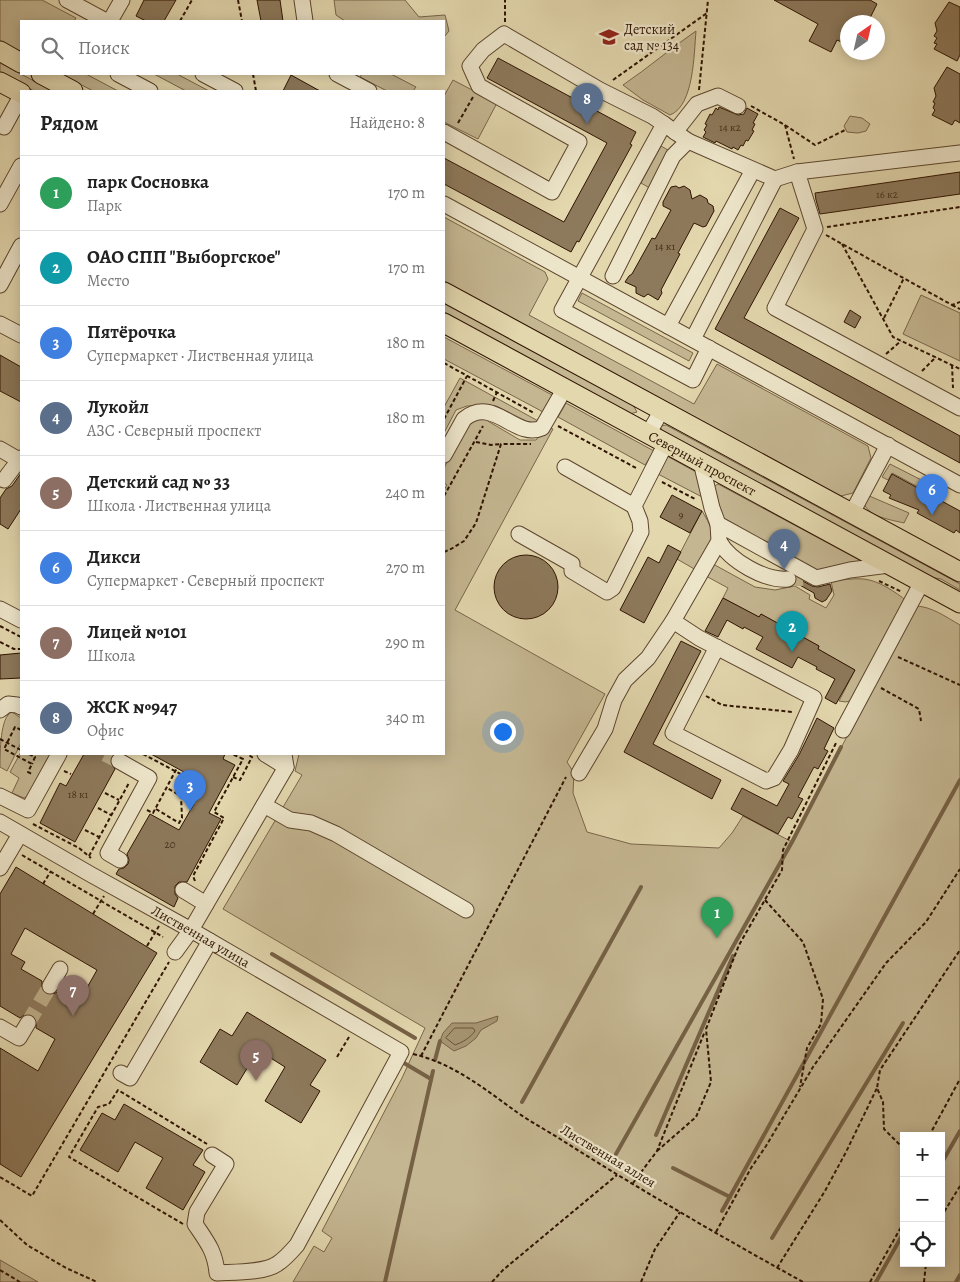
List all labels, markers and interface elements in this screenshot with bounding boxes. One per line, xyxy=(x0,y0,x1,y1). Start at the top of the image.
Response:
north arrow xyxy=(840,15,885,60)
search box xyxy=(20,20,445,75)
place label: Детский сад № 134 xyxy=(624,20,679,55)
school or university icon: Детский сад № 134 xyxy=(598,26,620,48)
icon: search xyxy=(38,34,66,62)
text: Поиск xyxy=(78,35,130,61)
pin: 8 xyxy=(571,83,603,124)
text: Рядом xyxy=(40,109,98,137)
text: Найдено: 8 xyxy=(349,112,425,134)
house number: 14 к2 xyxy=(719,120,741,135)
text: парк Сосновка xyxy=(87,169,209,195)
text: 1 xyxy=(53,182,59,204)
text: 170 m xyxy=(388,182,425,204)
house number: 16 к2 xyxy=(876,187,898,202)
text: Парк xyxy=(87,195,122,217)
house number: 14 к1 xyxy=(655,239,675,254)
text: ОАО СПП "Выборгское" xyxy=(87,244,281,270)
text: 2 xyxy=(52,257,60,279)
text: 170 m xyxy=(388,257,425,279)
text: Место xyxy=(87,270,130,292)
text: Пятёрочка xyxy=(87,319,176,345)
text: 3 xyxy=(53,332,59,354)
text: 180 m xyxy=(387,332,425,354)
text: Супермаркет · Лиственная улица xyxy=(87,345,314,367)
text: Лукойл xyxy=(87,394,149,420)
text: 4 xyxy=(52,407,60,429)
text: 180 m xyxy=(387,407,425,429)
text: АЗС · Северный проспект xyxy=(87,420,261,442)
street label: Северный проспект xyxy=(645,426,760,500)
text: Детский сад № 33 xyxy=(87,469,230,495)
pin: 6 xyxy=(916,474,948,515)
text: 5 xyxy=(53,482,59,504)
text: 240 m xyxy=(385,482,425,504)
text: Школа · Лиственная улица xyxy=(87,495,271,517)
house number: 9 xyxy=(678,507,684,522)
pin: 4 xyxy=(768,529,800,570)
text: Дикси xyxy=(87,544,141,570)
text: 6 xyxy=(52,557,60,579)
text: 270 m xyxy=(386,557,425,579)
text: Супермаркет · Северный проспект xyxy=(87,570,324,592)
pin: 2 xyxy=(776,611,808,652)
text: Лицей №101 xyxy=(87,619,187,645)
text: 7 xyxy=(53,632,59,654)
text: 290 m xyxy=(385,632,425,654)
text: Школа xyxy=(87,645,135,667)
text: ЖСК №947 xyxy=(87,694,177,720)
text: 8 xyxy=(52,707,60,729)
text: 340 m xyxy=(386,707,425,729)
your location xyxy=(490,719,516,745)
text: Офис xyxy=(87,720,124,742)
pin: 3 xyxy=(174,770,206,811)
house number: 18 к1 xyxy=(68,787,89,802)
house number: 20 xyxy=(164,837,176,852)
pin: 1 xyxy=(701,897,733,938)
street label: Лиственная улица xyxy=(148,900,254,972)
pin: 7 xyxy=(57,975,89,1016)
pin: 5 xyxy=(240,1040,272,1081)
street label: Лиственная аллея xyxy=(557,1120,659,1192)
map controls xyxy=(900,1132,945,1267)
button: + xyxy=(900,1132,945,1177)
button: − xyxy=(900,1177,945,1222)
button: locate xyxy=(900,1222,945,1267)

